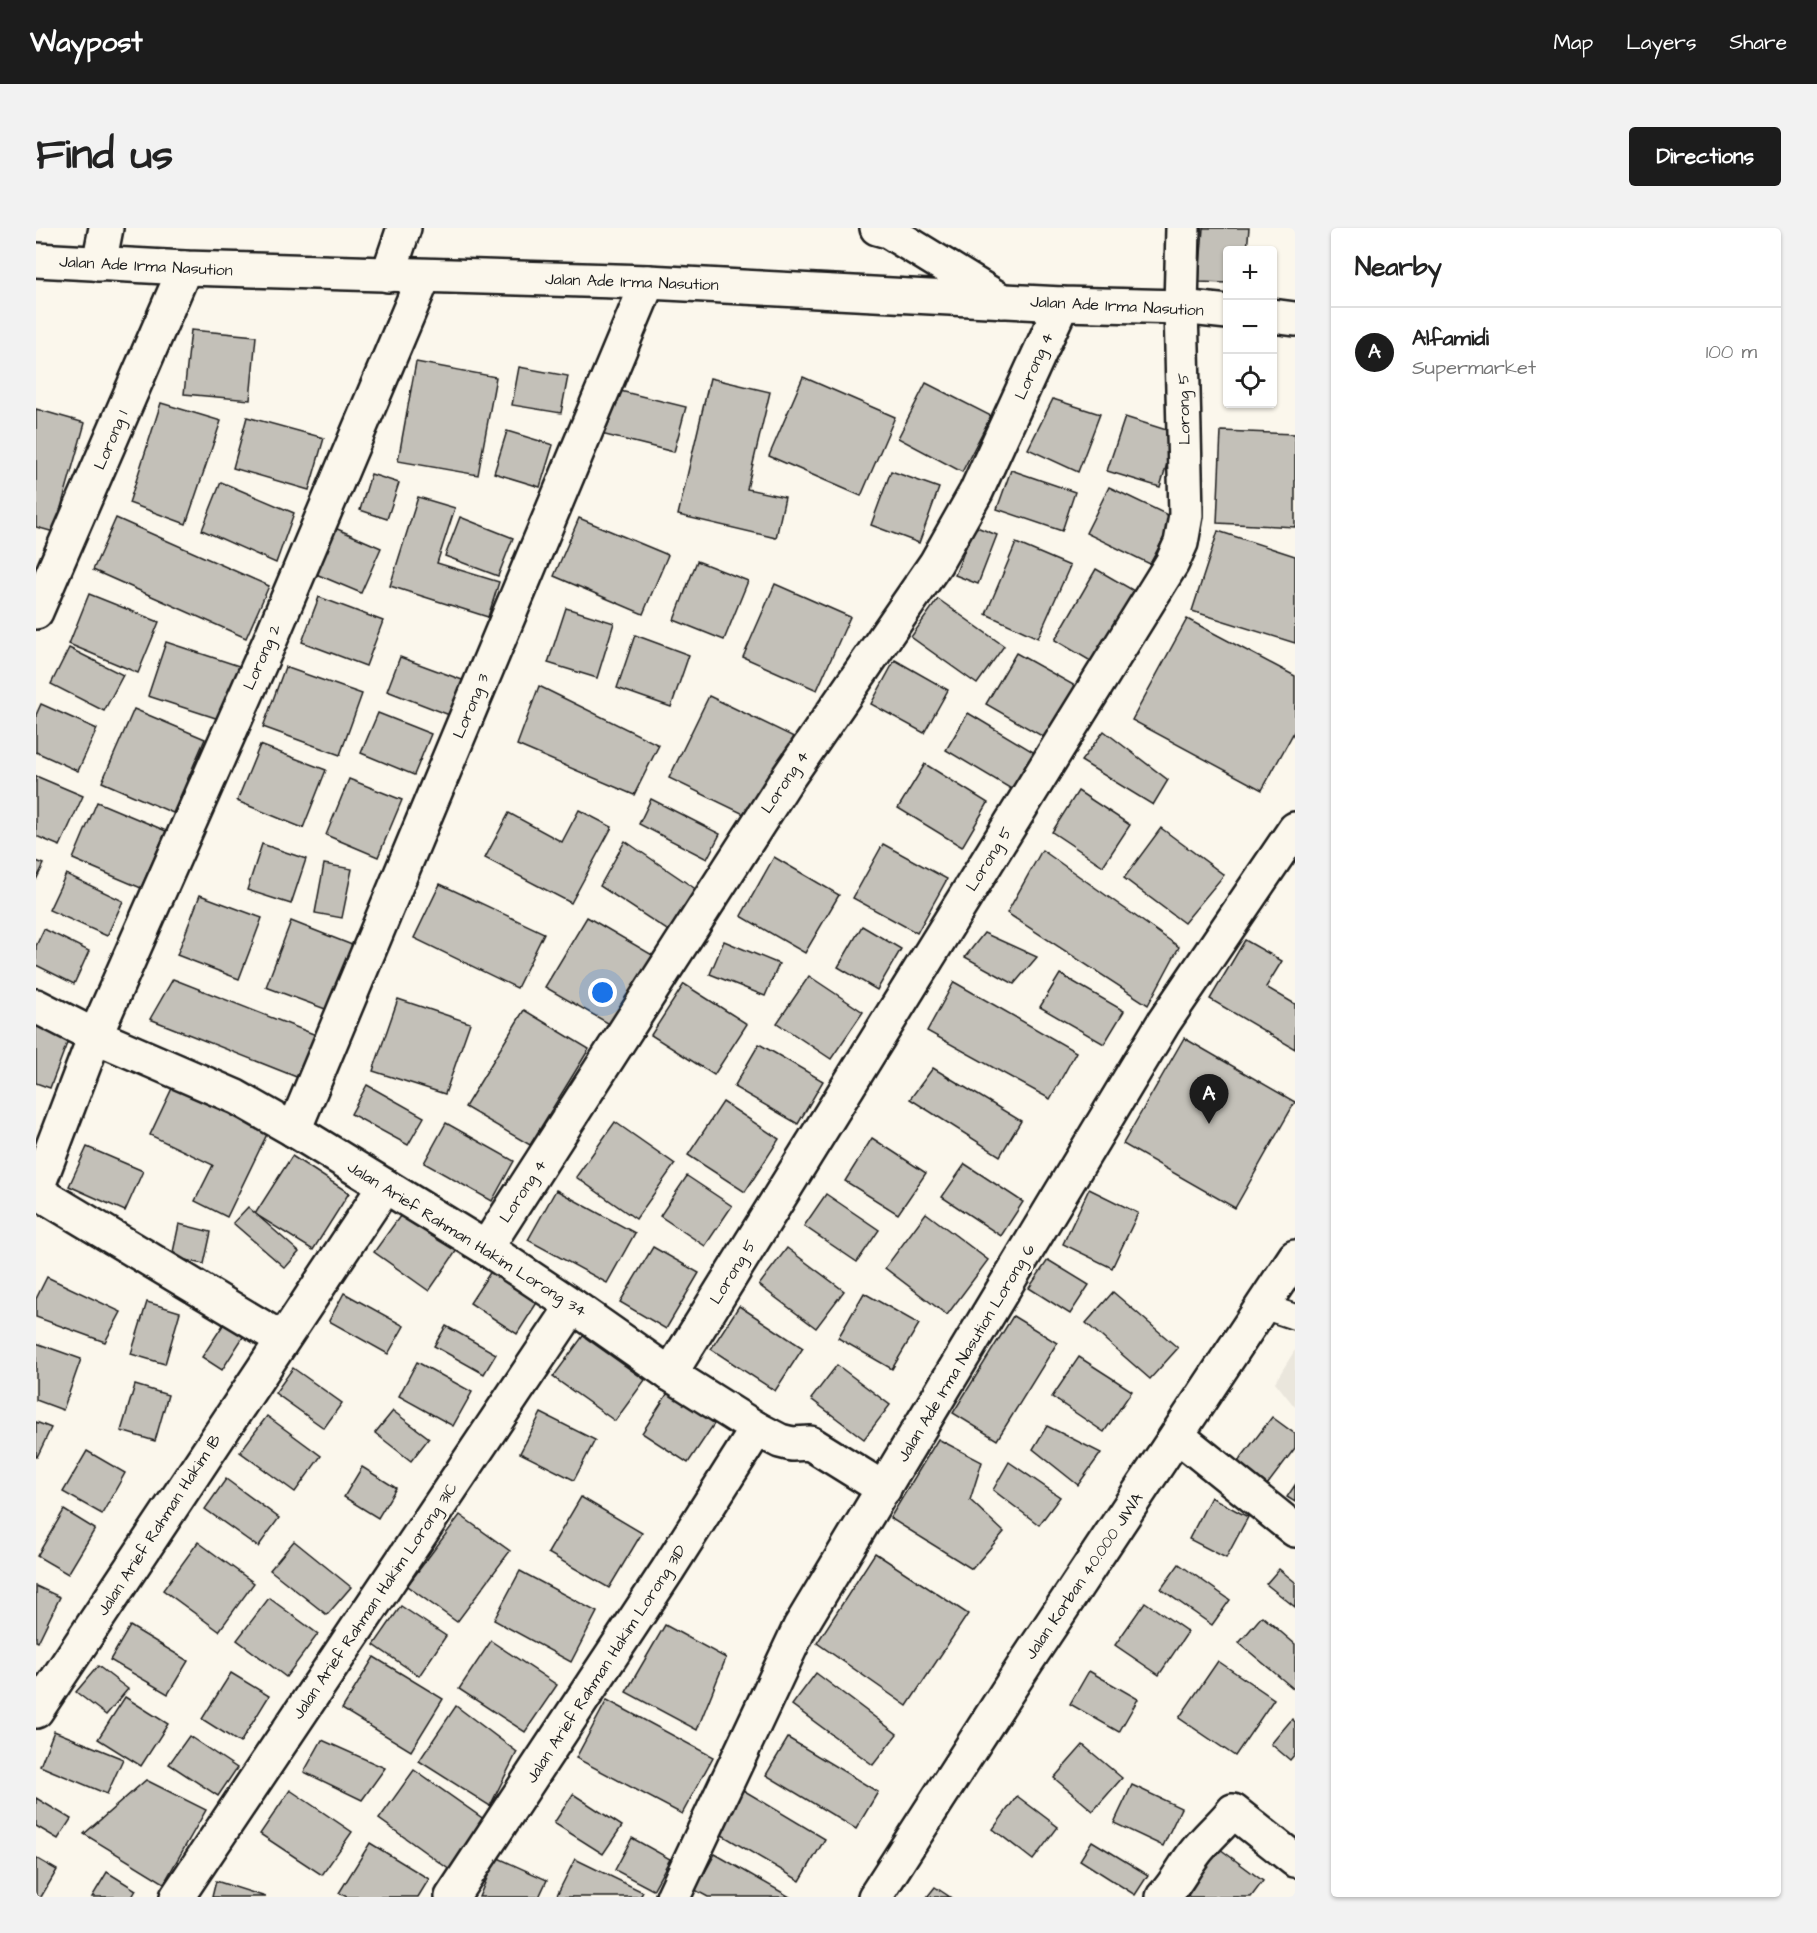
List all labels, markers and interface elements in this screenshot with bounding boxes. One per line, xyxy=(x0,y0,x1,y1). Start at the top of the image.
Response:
text: Waypost xyxy=(30,23,143,62)
text: Map xyxy=(1553,28,1593,57)
text: Layers xyxy=(1626,28,1696,57)
text: Share xyxy=(1729,28,1787,57)
text: Find us xyxy=(36,127,173,185)
button: Directions xyxy=(1629,127,1781,186)
map controls xyxy=(1223,246,1277,408)
button: + xyxy=(1223,246,1277,300)
text: Nearby xyxy=(1355,249,1442,285)
street label: Jalan Ade Irma Nasution xyxy=(59,250,233,282)
street label: Jalan Ade Irma Nasution xyxy=(545,268,719,296)
street label: Jalan Ade Irma Nasution xyxy=(1030,290,1204,322)
button: − xyxy=(1223,300,1277,354)
text: Alfamidi xyxy=(1412,323,1489,354)
street label: Lorong 4 xyxy=(1009,329,1060,404)
text: A xyxy=(1368,338,1381,366)
text: 100 m xyxy=(1706,338,1757,366)
button: locate xyxy=(1223,354,1277,408)
text: Supermarket xyxy=(1412,354,1536,382)
street label: Lorong 5 xyxy=(1172,372,1197,445)
street label: Lorong 1 xyxy=(89,407,134,474)
street label: Lorong 2 xyxy=(238,621,287,694)
street label: Lorong 3 xyxy=(447,670,495,742)
street label: Lorong 4 xyxy=(756,746,815,818)
street label: Lorong 5 xyxy=(961,822,1019,896)
your location xyxy=(588,978,617,1007)
pin: A xyxy=(1190,1074,1228,1124)
street label: Lorong 4 xyxy=(494,1155,553,1227)
street label: Jalan Arief Rahman Hakim Lorong 34 xyxy=(342,1156,591,1323)
street label: Lorong 5 xyxy=(705,1235,763,1309)
street label: Jalan Ade Irma Nasution Lorong 6 xyxy=(892,1240,1041,1467)
street label: Jalan Arief Rahman Hakim 1B xyxy=(92,1429,226,1620)
street label: Jalan Arief Rahman Hakim Lorong 31C xyxy=(287,1478,464,1724)
street label: Jalan Korban 40.000 JIWA xyxy=(1020,1488,1148,1664)
street label: Jalan Arief Rahman Hakim Lorong 31D xyxy=(520,1540,692,1788)

